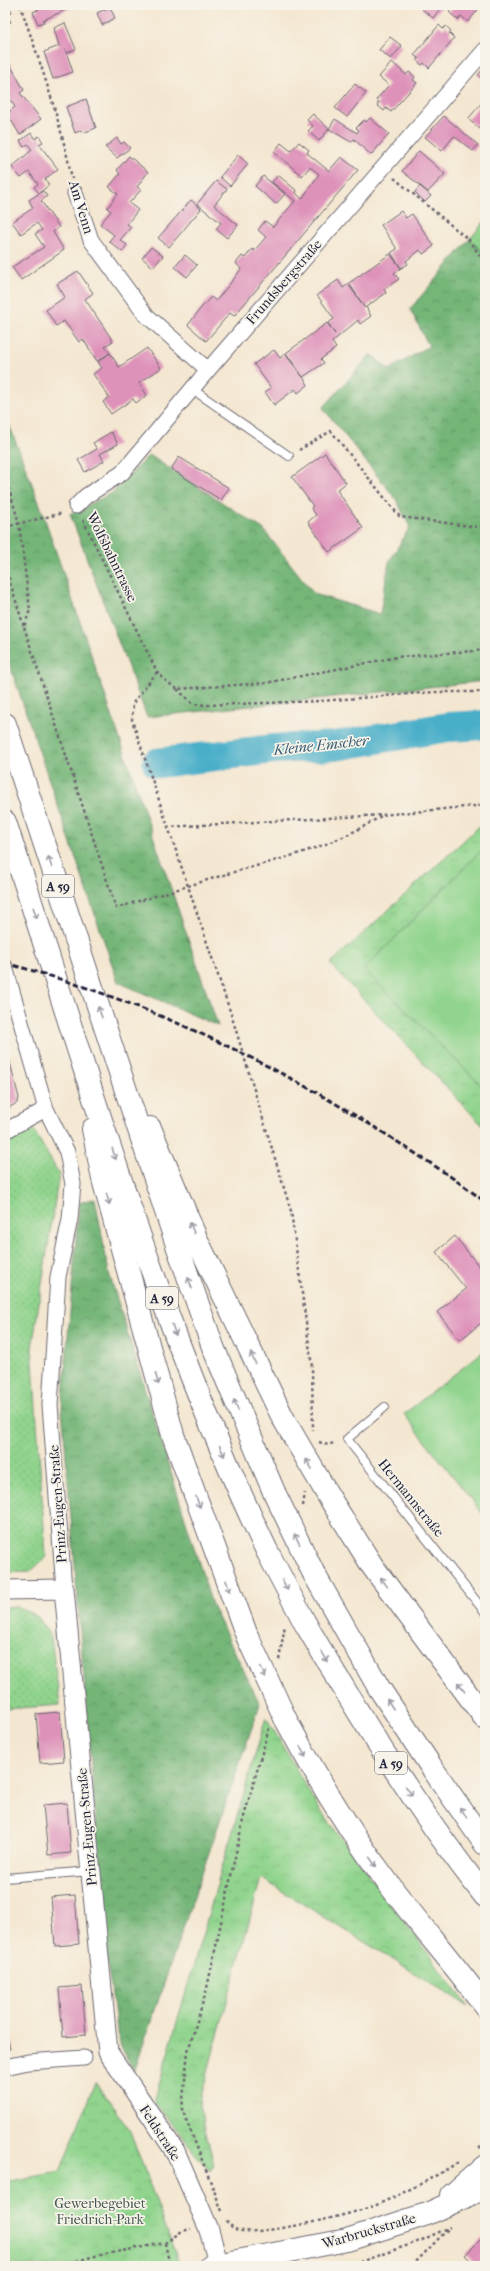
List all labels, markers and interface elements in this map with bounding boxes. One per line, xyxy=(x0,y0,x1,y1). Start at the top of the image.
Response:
street label: Am Venn xyxy=(65,177,97,236)
street label: Frundsbergstraße xyxy=(242,236,326,328)
street label: Wolfsbahntrasse xyxy=(82,508,141,605)
water label: Kleine Emscher xyxy=(272,731,371,759)
one-way arrow xyxy=(46,855,53,868)
road number: A 59 xyxy=(42,875,74,897)
one-way arrow xyxy=(32,906,39,919)
one-way arrow xyxy=(96,1005,103,1018)
one-way arrow xyxy=(110,1148,118,1160)
one-way arrow xyxy=(105,1192,112,1205)
one-way arrow xyxy=(187,1222,195,1234)
one-way arrow xyxy=(186,1278,194,1290)
road number: A 59 xyxy=(146,1287,178,1309)
one-way arrow xyxy=(171,1324,178,1337)
one-way arrow xyxy=(249,1352,256,1364)
one-way arrow xyxy=(154,1372,161,1385)
one-way arrow xyxy=(232,1399,240,1411)
street label: Prinz-Eugen-Straße xyxy=(45,1444,71,1564)
one-way arrow xyxy=(218,1445,226,1457)
street label: Hermannstraße xyxy=(374,1456,448,1540)
one-way arrow xyxy=(305,1459,313,1470)
one-way arrow xyxy=(194,1496,202,1508)
one-way arrow xyxy=(292,1534,300,1546)
one-way arrow xyxy=(380,1577,388,1588)
one-way arrow xyxy=(282,1579,289,1591)
one-way arrow xyxy=(225,1580,233,1592)
one-way arrow xyxy=(321,1651,329,1662)
one-way arrow xyxy=(260,1665,267,1677)
one-way arrow xyxy=(457,1682,465,1693)
one-way arrow xyxy=(386,1699,394,1710)
one-way arrow xyxy=(300,1746,307,1758)
road number: A 59 xyxy=(375,1752,407,1774)
street label: Prinz-Eugen-Straße xyxy=(73,1767,101,1887)
one-way arrow xyxy=(405,1785,413,1796)
one-way arrow xyxy=(459,1806,467,1817)
one-way arrow xyxy=(369,1856,377,1867)
street label: Feldstraße xyxy=(136,2102,184,2164)
park label: Gewerbegebiet Friedrich-Park xyxy=(54,2195,146,2228)
street label: Warbruckstraße xyxy=(319,2209,418,2253)

